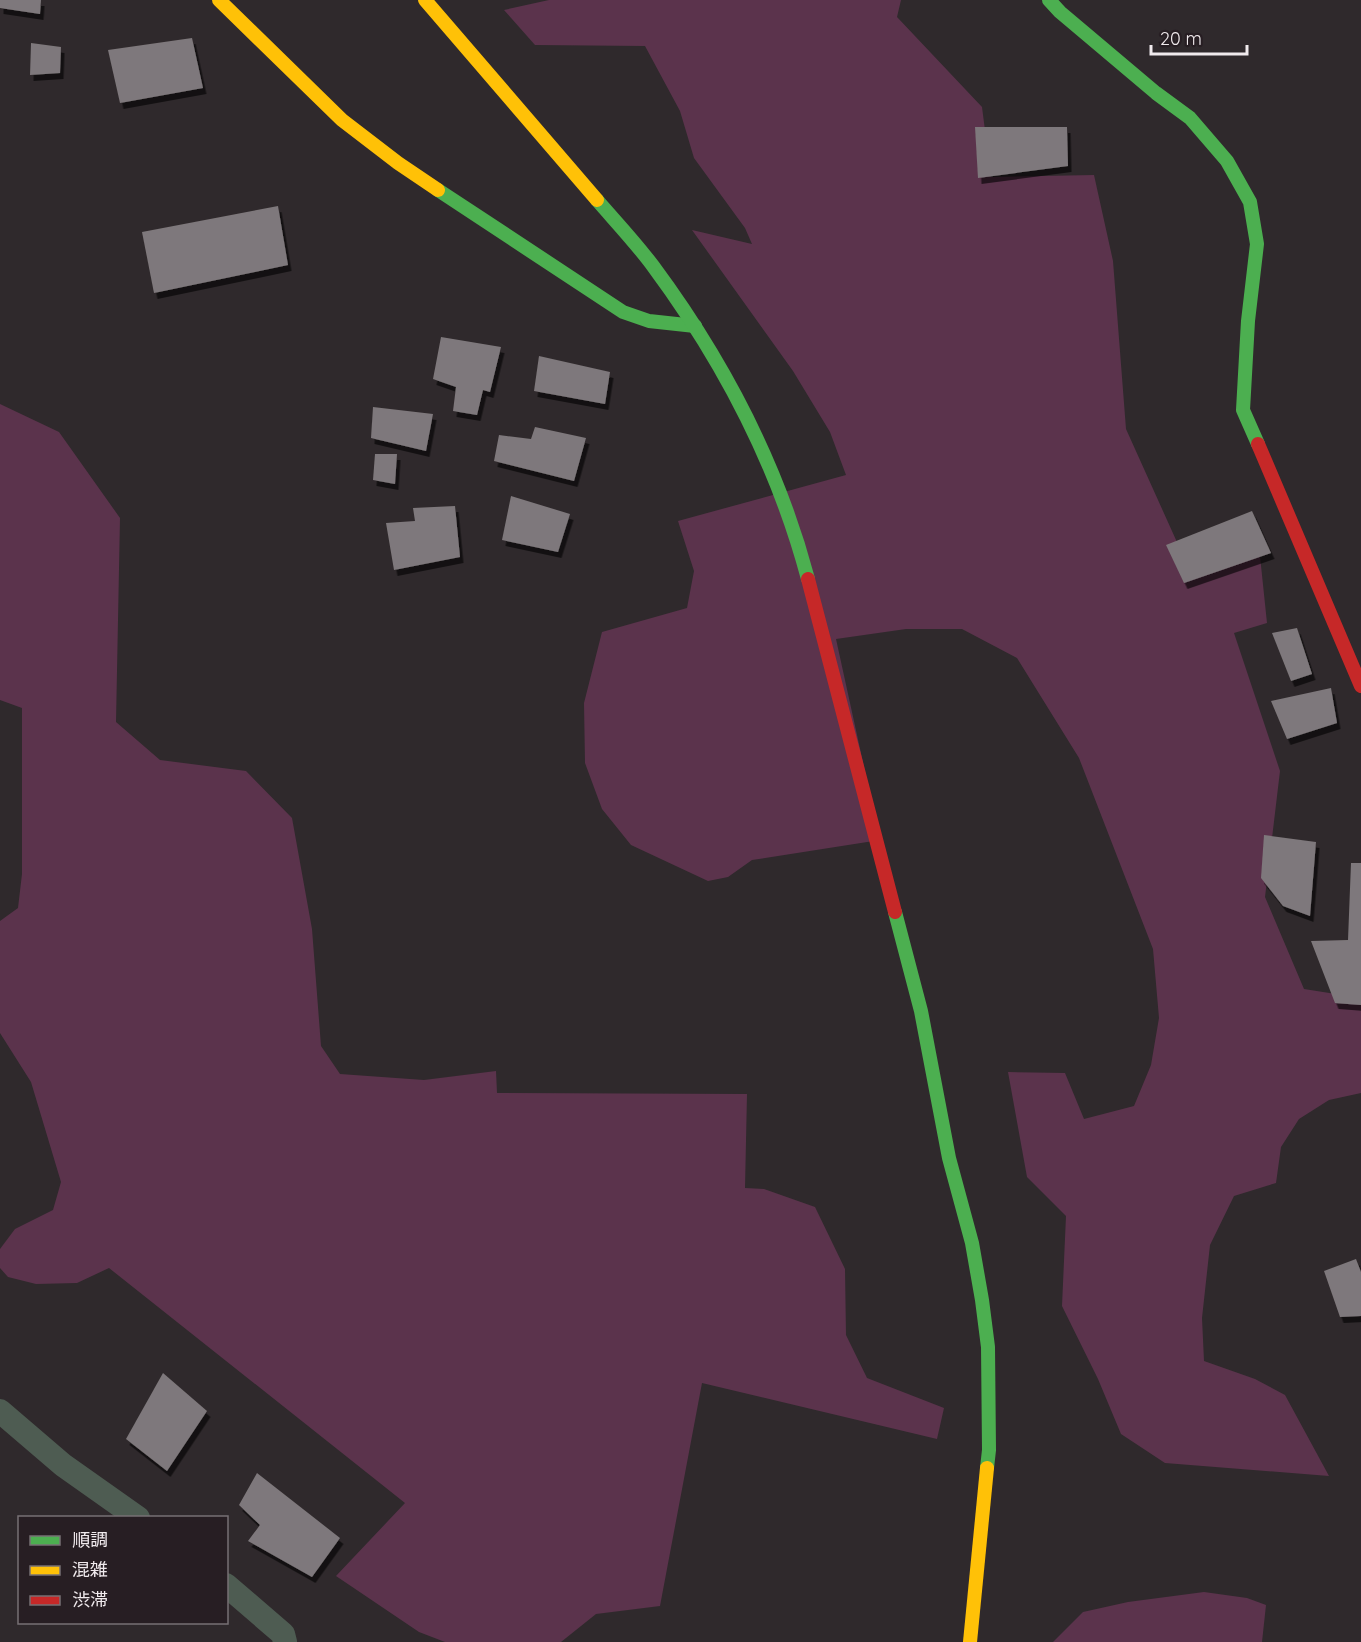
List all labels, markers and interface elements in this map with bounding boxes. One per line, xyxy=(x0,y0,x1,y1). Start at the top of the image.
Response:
scale bar xyxy=(1151,18,1247,56)
text: 20 m xyxy=(1160,27,1202,50)
legend xyxy=(18,1516,228,1624)
text: 順調 xyxy=(72,1528,108,1551)
text: 混雑 xyxy=(72,1558,108,1581)
text: 渋滞 xyxy=(72,1588,108,1611)

